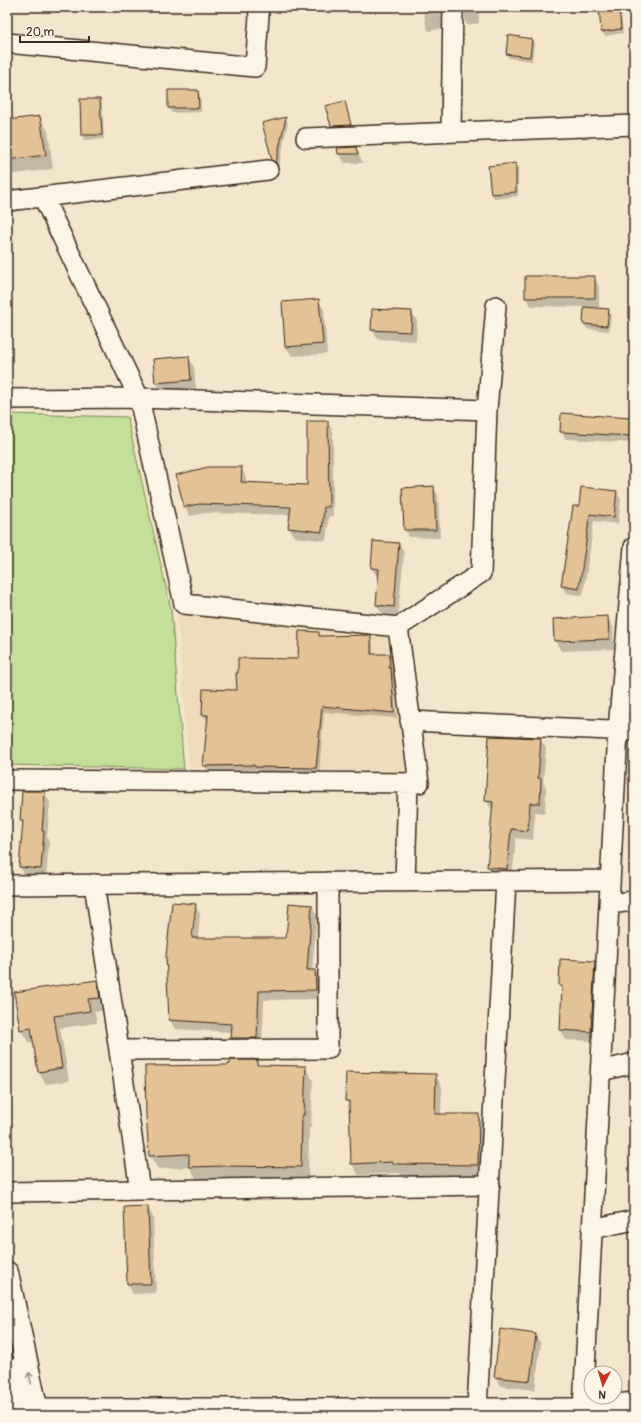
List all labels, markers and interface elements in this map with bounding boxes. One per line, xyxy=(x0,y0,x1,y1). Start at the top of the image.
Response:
scale bar xyxy=(20,18,89,44)
text: 20 m xyxy=(26,25,55,40)
north arrow xyxy=(583,1365,623,1405)
one-way arrow xyxy=(26,1372,34,1385)
text: N xyxy=(597,1388,606,1401)

